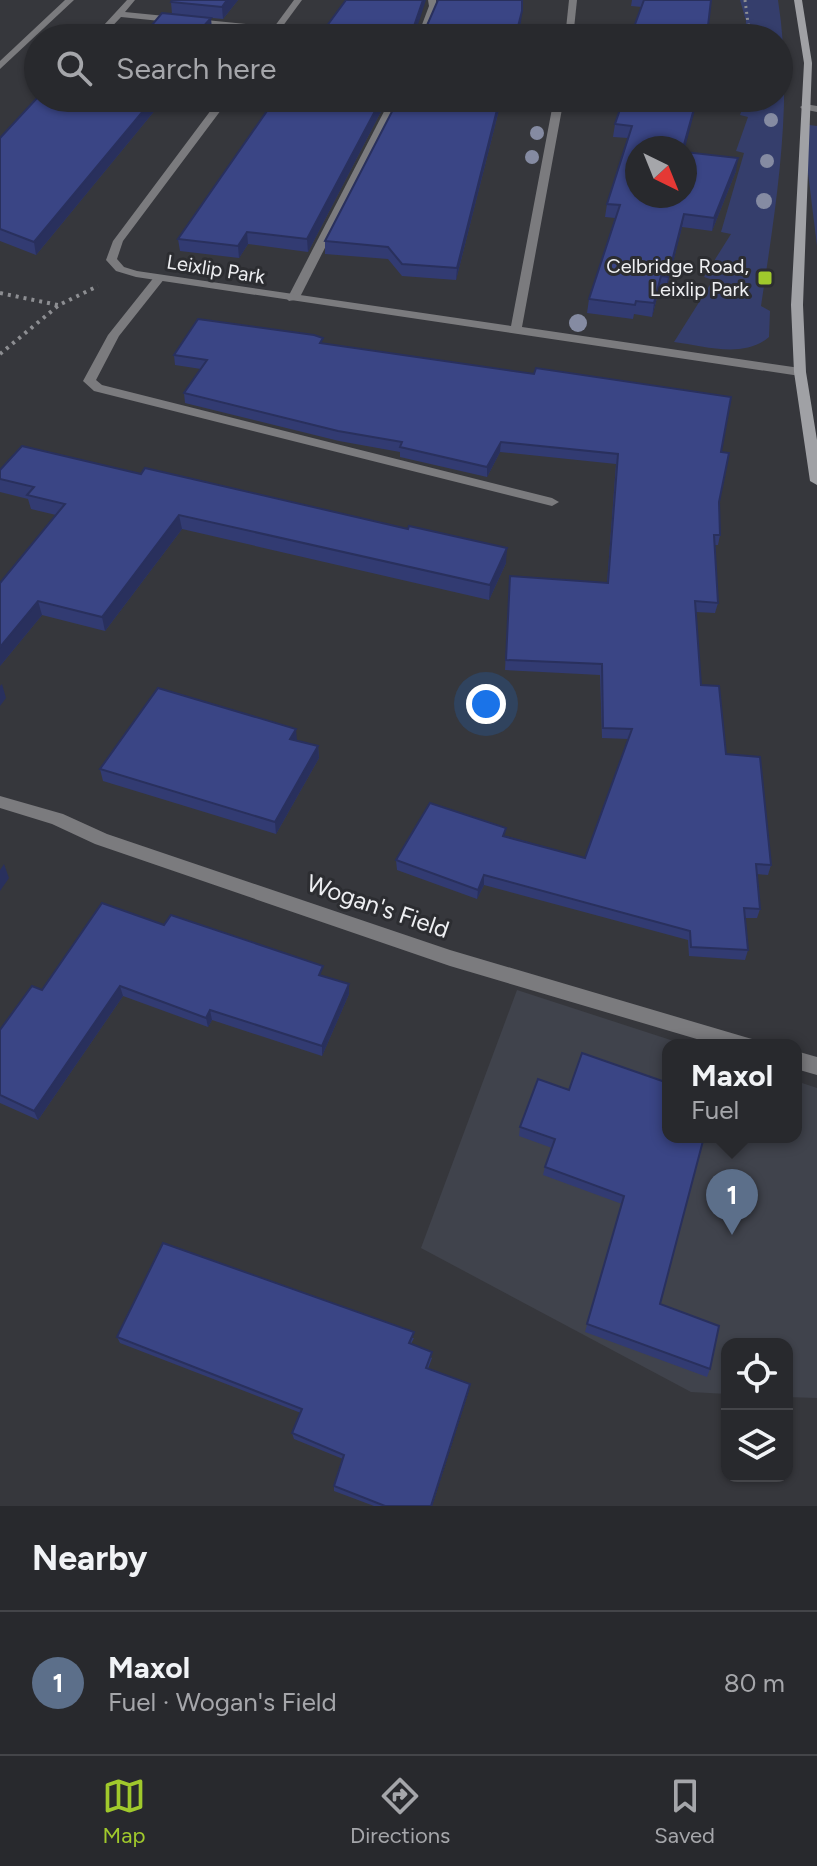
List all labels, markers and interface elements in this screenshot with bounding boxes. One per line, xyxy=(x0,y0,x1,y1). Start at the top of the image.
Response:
search box xyxy=(24,24,793,112)
icon: search xyxy=(52,46,96,90)
text: Search here xyxy=(116,50,276,87)
north arrow xyxy=(625,136,697,208)
street label: Leixlip Park xyxy=(165,249,267,289)
place label: Celbridge Road, Leixlip Park xyxy=(606,254,749,301)
marker: Celbridge Road, Leixlip Park xyxy=(756,269,774,287)
your location xyxy=(466,684,506,724)
street label: Wogan's Field xyxy=(303,868,453,944)
popup xyxy=(662,1039,802,1143)
text: Maxol xyxy=(691,1057,773,1094)
text: Fuel xyxy=(691,1094,739,1126)
pin: 1 xyxy=(706,1169,758,1235)
map controls xyxy=(721,1338,793,1482)
button: locate xyxy=(721,1338,793,1410)
button: layers xyxy=(721,1410,793,1482)
text: Nearby xyxy=(32,1538,147,1579)
text: Maxol xyxy=(108,1649,190,1686)
text: 1 xyxy=(53,1667,63,1699)
text: 80 m xyxy=(724,1667,785,1699)
text: Fuel · Wogan's Field xyxy=(108,1686,337,1718)
tab: Map xyxy=(102,1774,146,1849)
tab: Directions xyxy=(350,1774,450,1849)
tab: Saved xyxy=(654,1774,715,1849)

